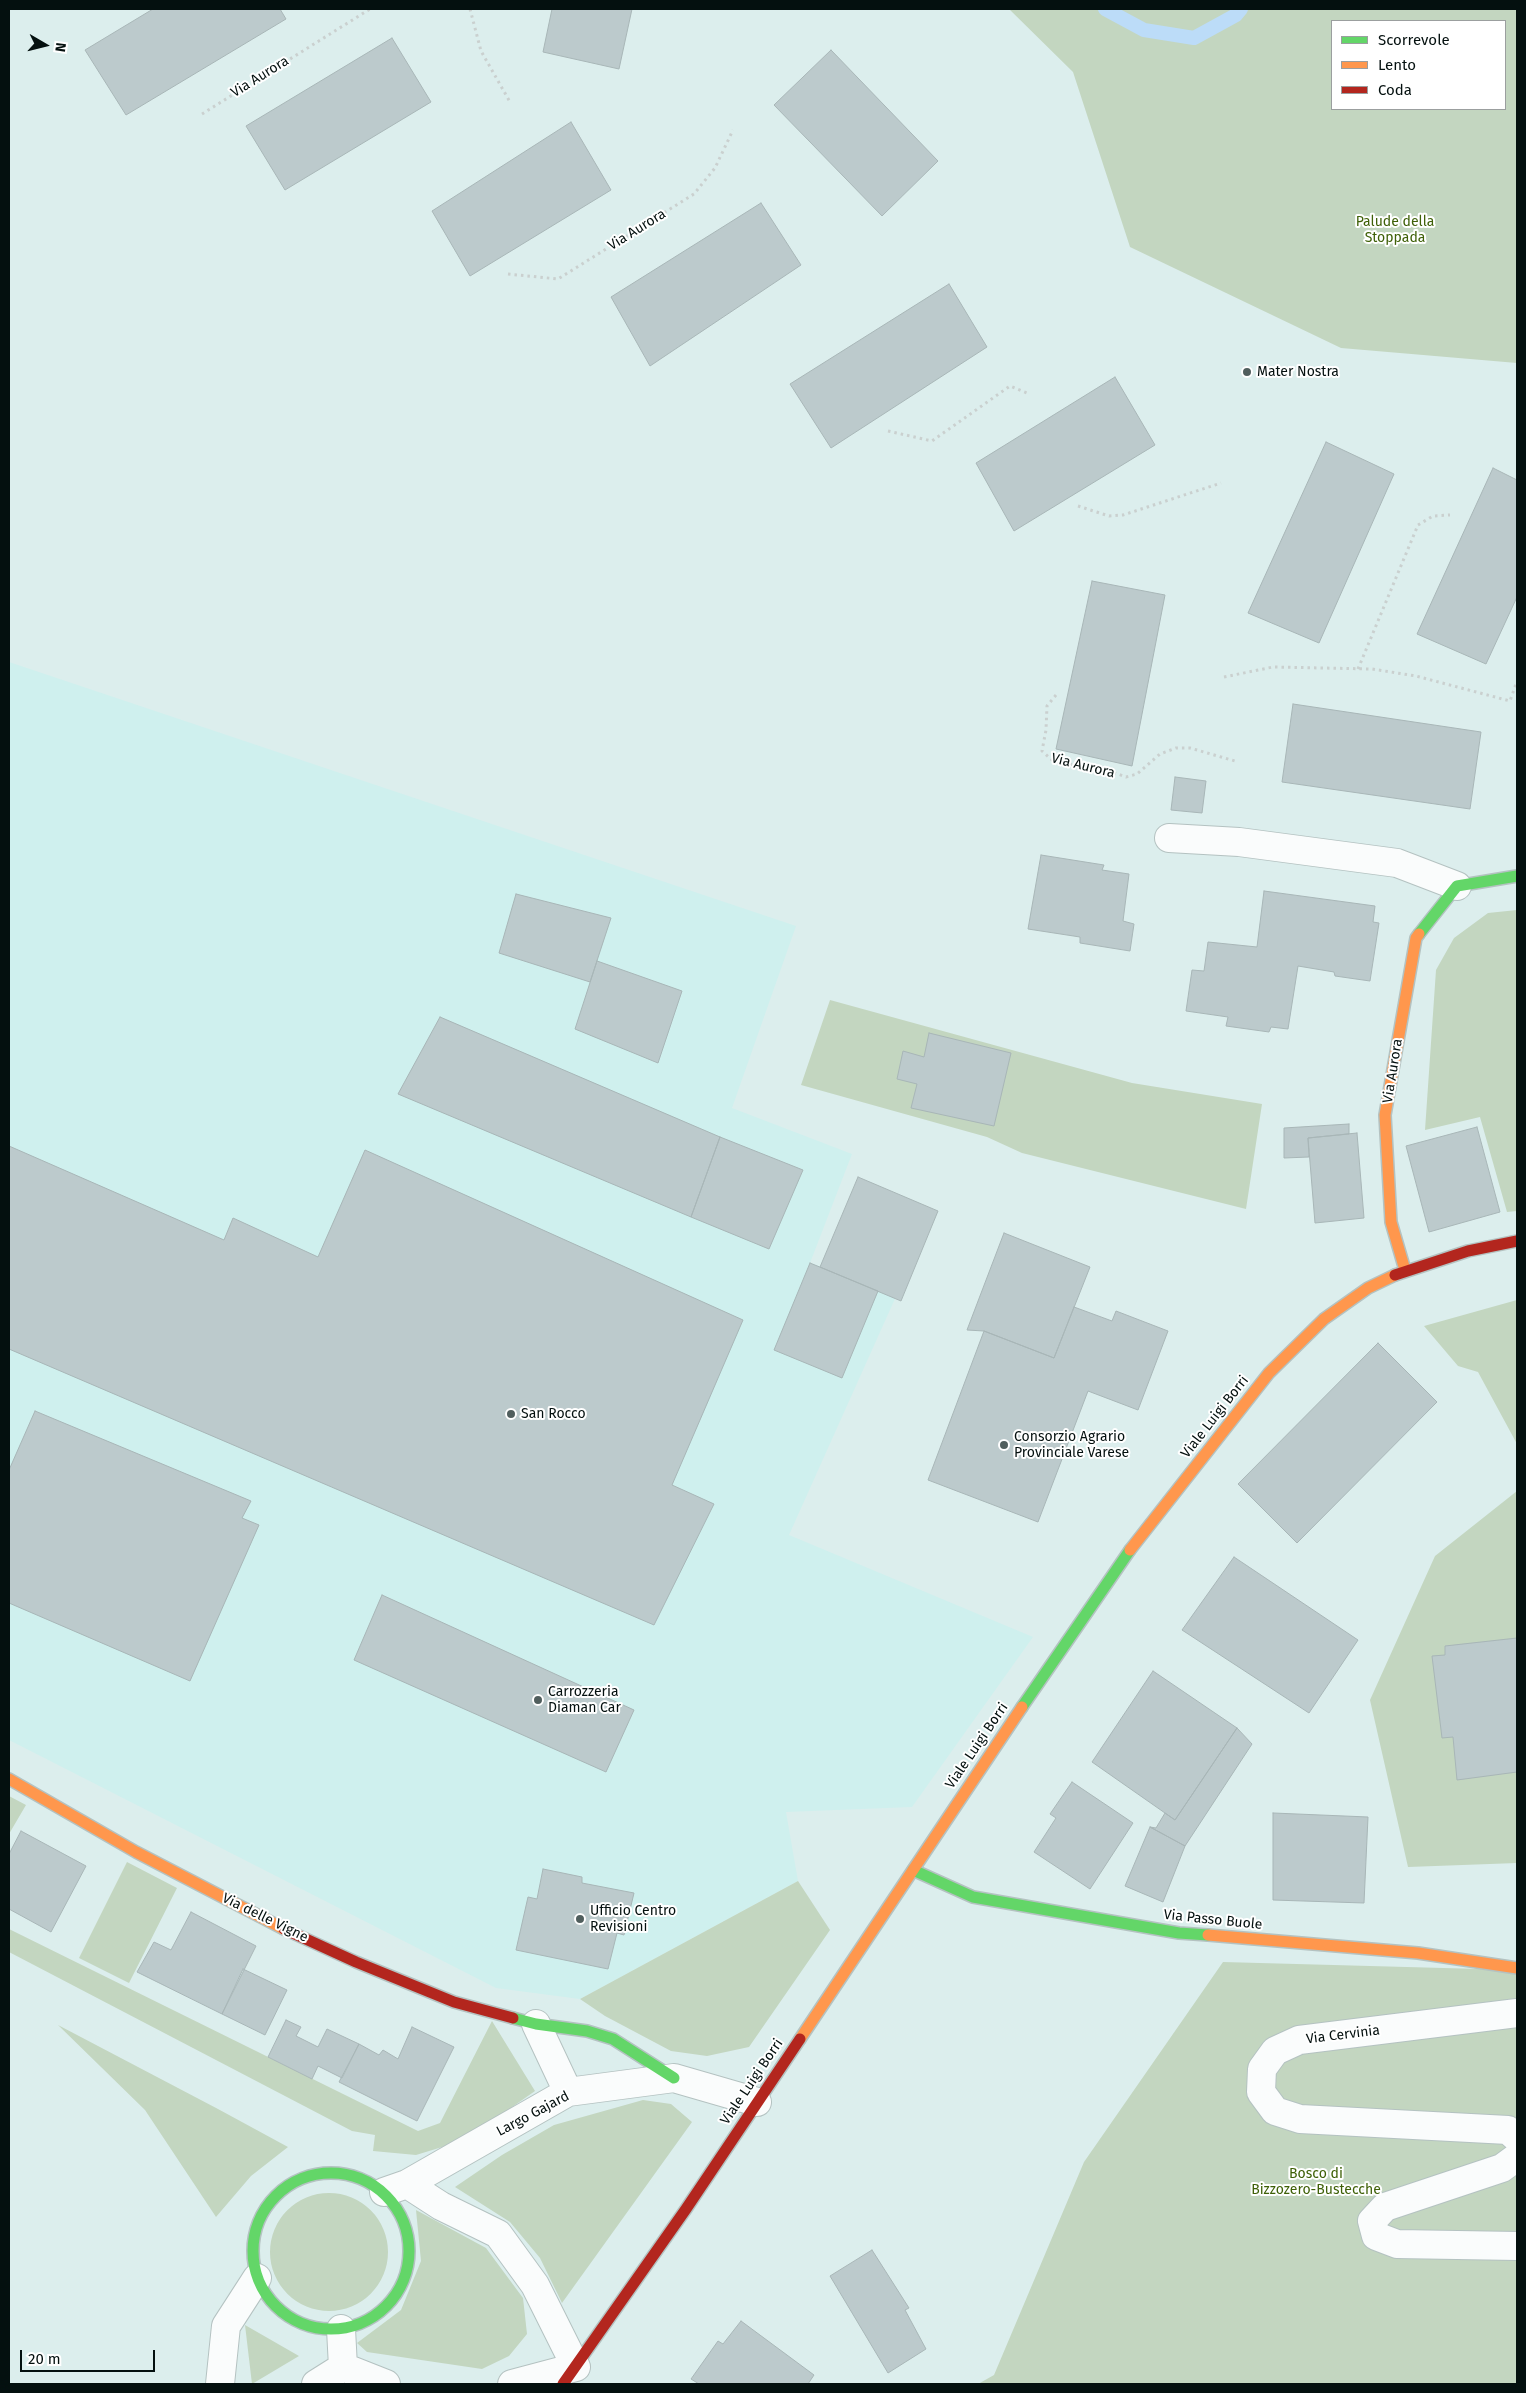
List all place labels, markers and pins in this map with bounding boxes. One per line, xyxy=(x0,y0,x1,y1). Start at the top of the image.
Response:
place label: Mater Nostra xyxy=(1257,364,1339,380)
marker: Mater Nostra xyxy=(1241,366,1253,378)
place label: San Rocco xyxy=(521,1406,586,1422)
marker: San Rocco xyxy=(505,1408,517,1420)
place label: Consorzio Agrario Provinciale Varese xyxy=(1014,1429,1129,1461)
marker: Consorzio Agrario Provinciale Varese xyxy=(998,1439,1010,1451)
place label: Carrozzeria Diaman Car xyxy=(548,1684,621,1716)
marker: Carrozzeria Diaman Car xyxy=(532,1694,544,1706)
place label: Ufficio Centro Revisioni xyxy=(590,1903,676,1935)
marker: Ufficio Centro Revisioni xyxy=(574,1913,586,1925)

